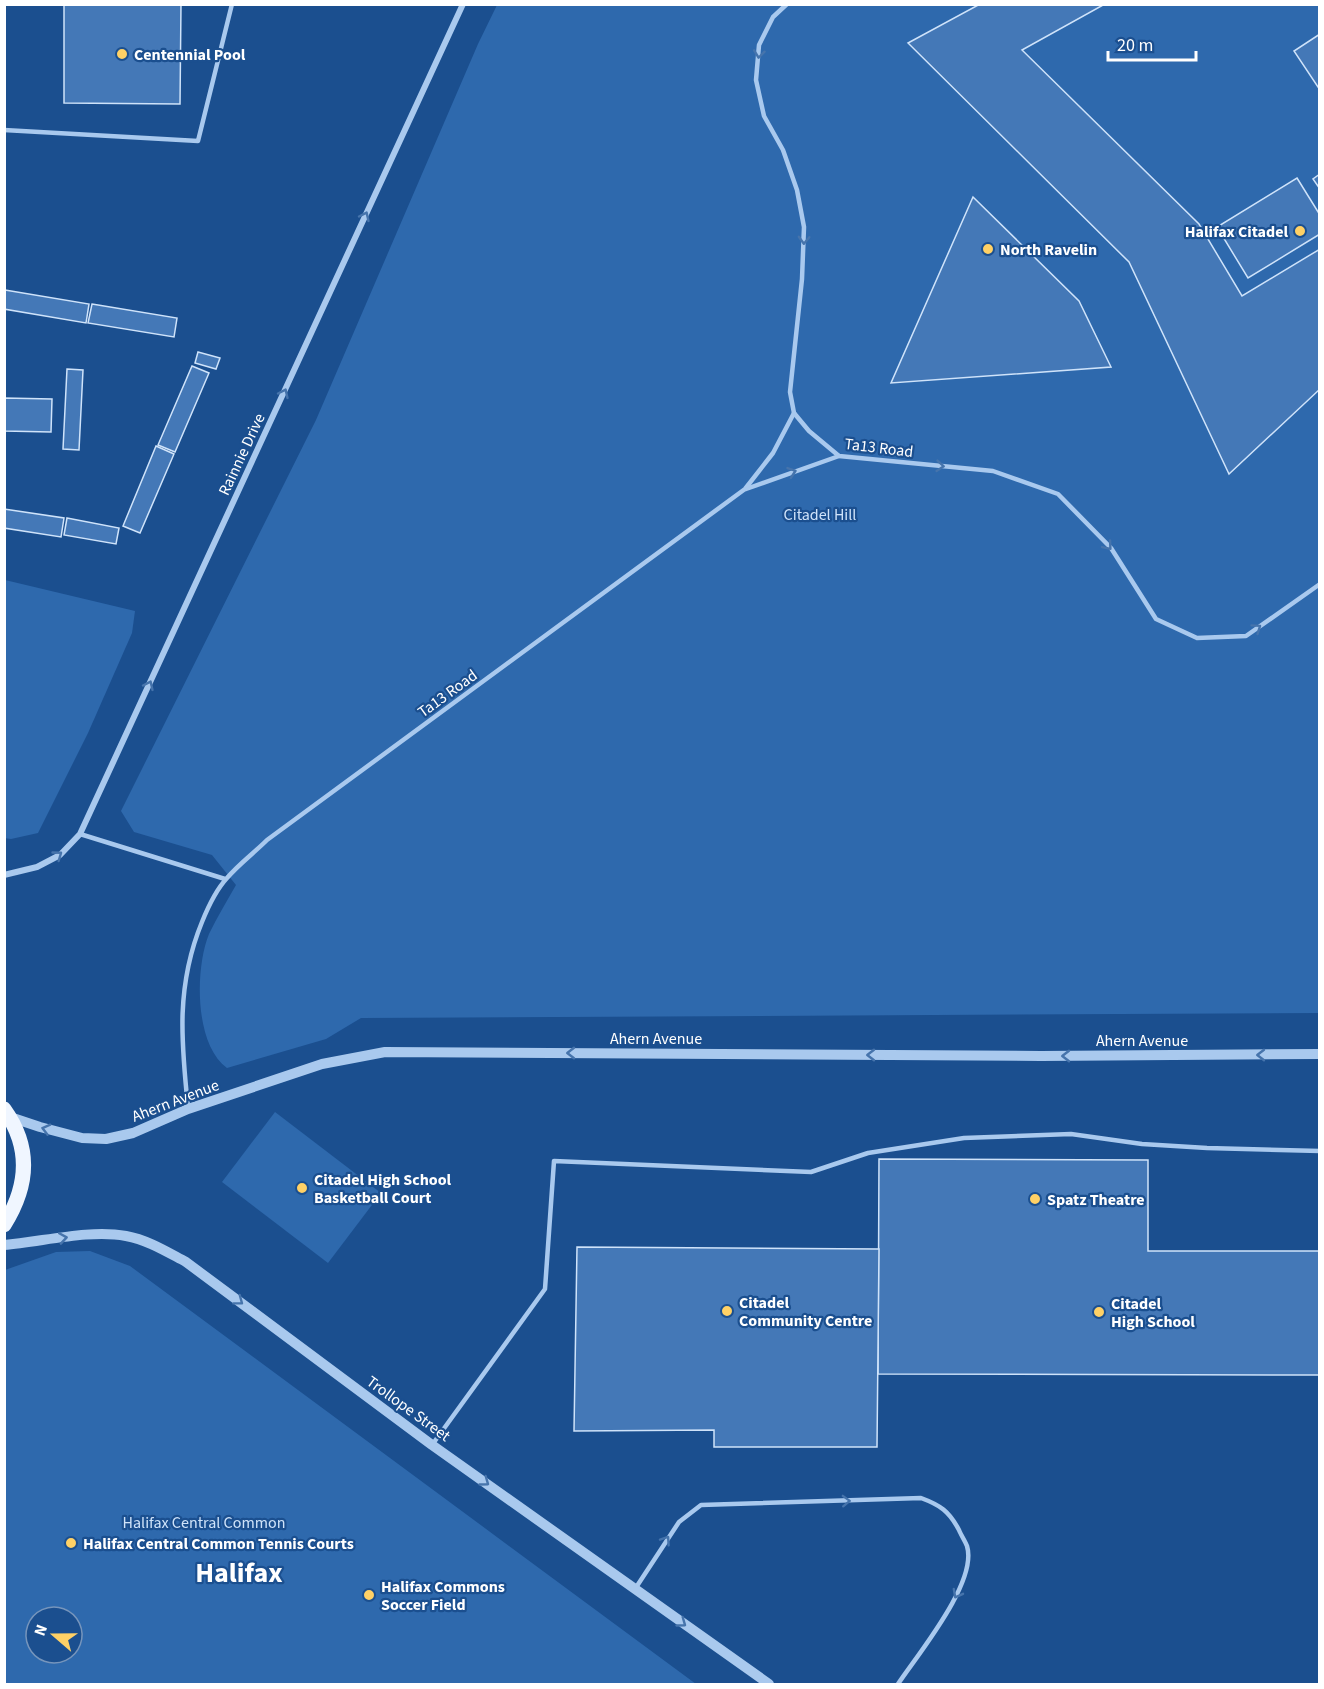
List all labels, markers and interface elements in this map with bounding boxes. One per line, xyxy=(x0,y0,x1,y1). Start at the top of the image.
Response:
scale bar xyxy=(1108,24,1196,62)
text: 20 m xyxy=(1117,33,1153,58)
place label: Centennial Pool xyxy=(134,44,246,66)
marker: Centennial Pool xyxy=(115,47,129,61)
one-way arrow xyxy=(753,49,765,58)
one-way arrow xyxy=(358,212,370,223)
place label: Halifax Citadel xyxy=(1185,221,1288,243)
marker: Halifax Citadel xyxy=(1293,224,1307,238)
one-way arrow xyxy=(797,235,810,244)
place label: North Ravelin xyxy=(1000,239,1097,261)
marker: North Ravelin xyxy=(981,242,995,256)
one-way arrow xyxy=(276,389,288,400)
street label: Rainnie Drive xyxy=(213,410,271,499)
street label: Ta13 Road xyxy=(843,433,914,463)
one-way arrow xyxy=(935,459,944,472)
one-way arrow xyxy=(787,467,797,480)
park label: Citadel Hill xyxy=(784,504,856,526)
one-way arrow xyxy=(1101,539,1112,550)
one-way arrow xyxy=(1250,624,1261,635)
street label: Ta13 Road xyxy=(413,665,482,723)
one-way arrow xyxy=(142,680,154,691)
one-way arrow xyxy=(52,851,63,862)
street label: Ahern Avenue xyxy=(610,1028,702,1050)
street label: Ahern Avenue xyxy=(1096,1030,1188,1052)
one-way arrow xyxy=(567,1047,576,1059)
one-way arrow xyxy=(867,1049,876,1061)
one-way arrow xyxy=(1257,1049,1266,1061)
one-way arrow xyxy=(1062,1050,1071,1062)
street label: Ahern Avenue xyxy=(128,1074,222,1128)
one-way arrow xyxy=(41,1123,51,1136)
place label: Citadel High School Basketball Court xyxy=(314,1169,452,1209)
marker: Citadel High School Basketball Court xyxy=(295,1181,309,1195)
place label: Spatz Theatre xyxy=(1047,1189,1145,1211)
marker: Spatz Theatre xyxy=(1028,1192,1042,1206)
one-way arrow xyxy=(58,1233,67,1245)
place label: Citadel Community Centre xyxy=(739,1292,872,1332)
place label: Citadel High School xyxy=(1111,1293,1195,1333)
one-way arrow xyxy=(232,1294,243,1305)
marker: Citadel Community Centre xyxy=(720,1304,734,1318)
marker: Citadel High School xyxy=(1092,1305,1106,1319)
street label: Trollope Street xyxy=(362,1371,455,1447)
one-way arrow xyxy=(479,1475,490,1486)
one-way arrow xyxy=(842,1494,851,1507)
park label: Halifax Central Common xyxy=(123,1512,285,1534)
place label: Halifax Central Common Tennis Courts xyxy=(83,1533,354,1555)
marker: Halifax Central Common Tennis Courts xyxy=(64,1536,78,1550)
one-way arrow xyxy=(659,1536,671,1546)
district label: Halifax xyxy=(195,1553,283,1593)
place label: Halifax Commons Soccer Field xyxy=(381,1576,505,1616)
marker: Halifax Commons Soccer Field xyxy=(362,1588,376,1602)
one-way arrow xyxy=(953,1588,964,1599)
north arrow xyxy=(24,1605,84,1665)
one-way arrow xyxy=(676,1616,687,1627)
text: N xyxy=(29,1621,53,1639)

